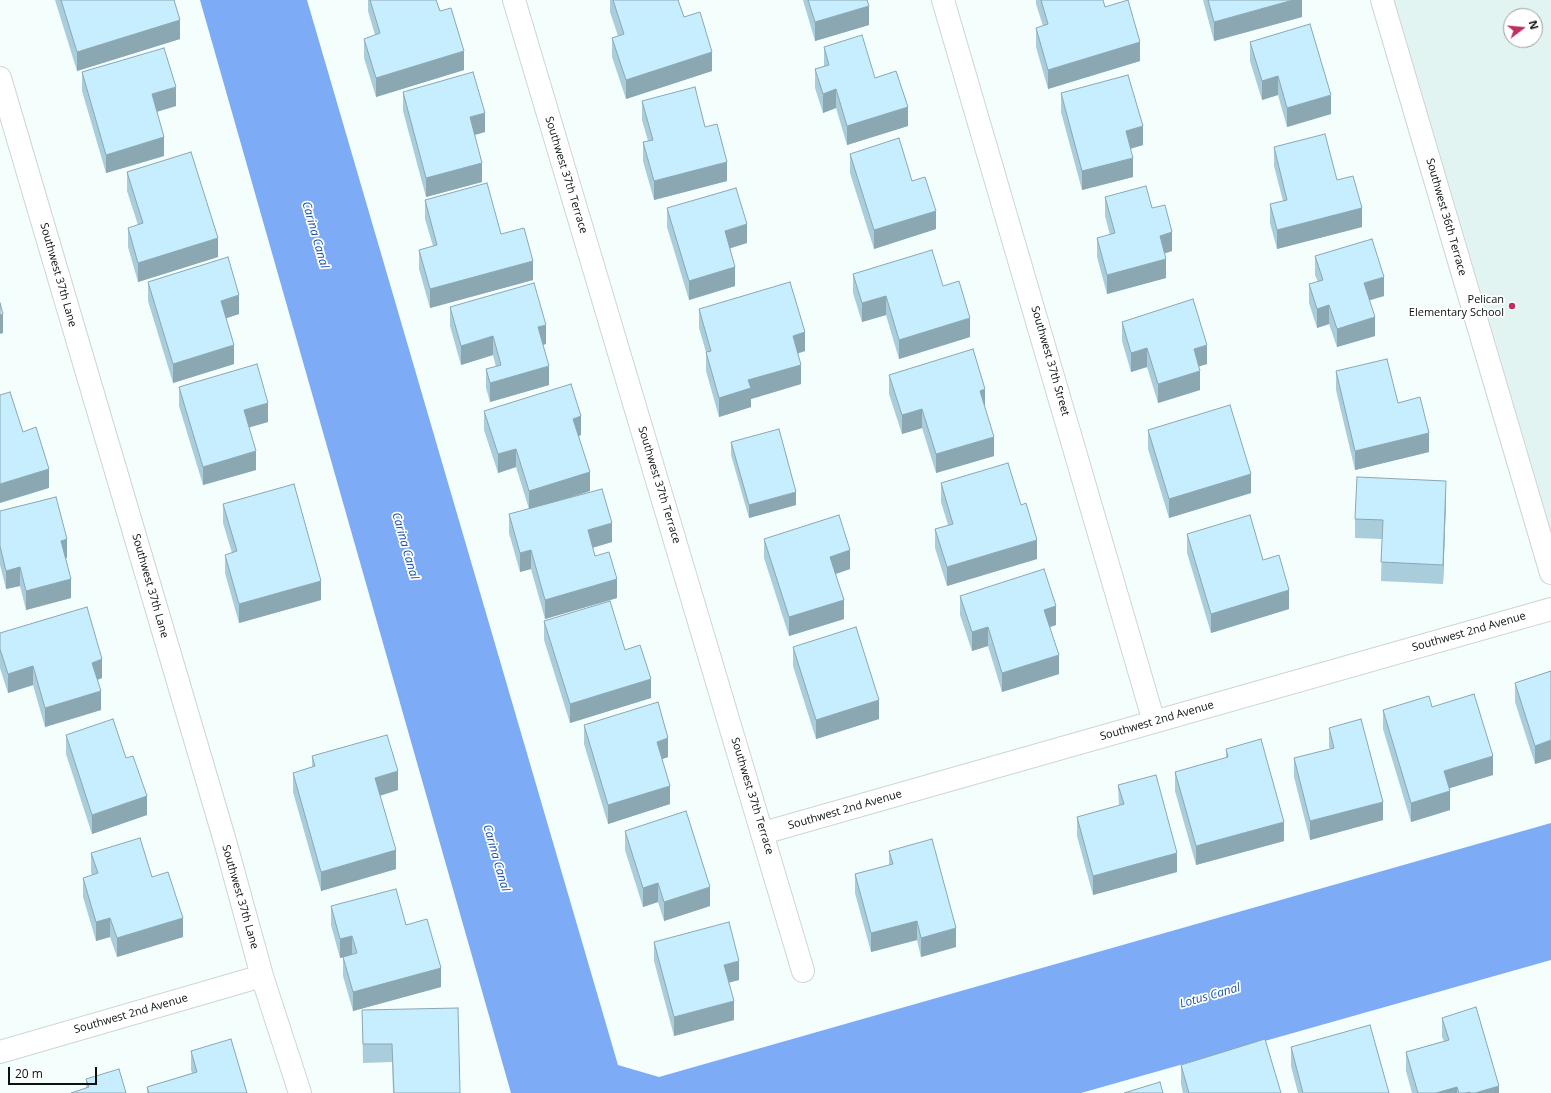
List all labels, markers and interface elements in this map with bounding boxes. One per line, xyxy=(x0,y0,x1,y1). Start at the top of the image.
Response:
north arrow xyxy=(1503,8,1543,48)
text: N xyxy=(1526,18,1542,31)
street label: Southwest 37th Terrace xyxy=(542,115,590,235)
street label: Southwest 36th Terrace xyxy=(1423,157,1469,277)
water label: Carina Canal xyxy=(299,200,331,270)
street label: Southwest 37th Lane xyxy=(37,221,79,329)
place label: Pelican Elementary School xyxy=(1409,293,1504,319)
marker: Pelican Elementary School xyxy=(1507,301,1517,311)
street label: Southwest 37th Street xyxy=(1028,305,1072,417)
street label: Southwest 37th Terrace xyxy=(635,425,683,545)
water label: Carina Canal xyxy=(389,511,421,581)
street label: Southwest 37th Lane xyxy=(129,532,171,640)
street label: Southwest 2nd Avenue xyxy=(1411,609,1527,655)
street label: Southwest 2nd Avenue xyxy=(1099,698,1215,744)
street label: Southwest 37th Terrace xyxy=(728,736,776,856)
street label: Southwest 2nd Avenue xyxy=(787,787,903,833)
water label: Carina Canal xyxy=(480,823,512,893)
street label: Southwest 37th Lane xyxy=(219,843,261,951)
water label: Lotus Canal xyxy=(1178,981,1242,1011)
street label: Southwest 2nd Avenue xyxy=(73,991,189,1037)
scale bar xyxy=(10,1059,99,1085)
text: 20 m xyxy=(15,1065,43,1082)

